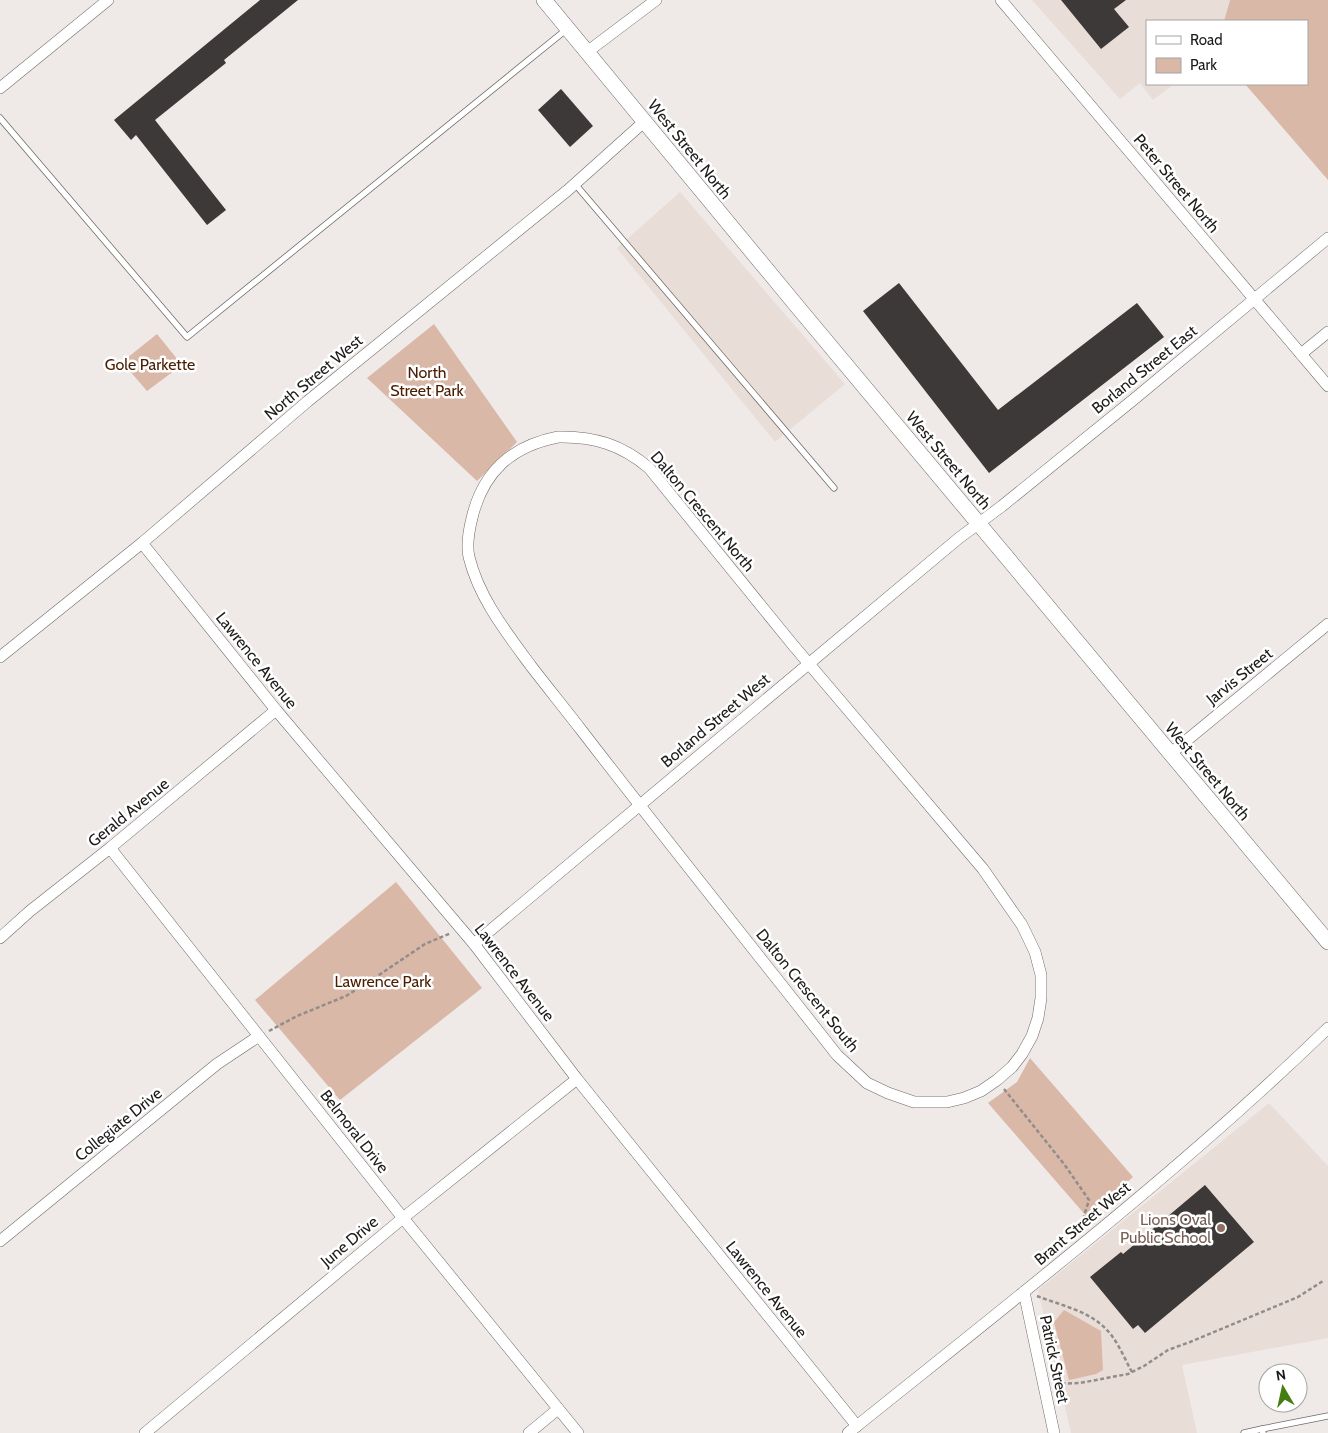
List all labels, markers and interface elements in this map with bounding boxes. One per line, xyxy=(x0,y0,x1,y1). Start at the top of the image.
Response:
legend xyxy=(1146,20,1308,85)
text: Road xyxy=(1190,31,1223,49)
text: Park xyxy=(1190,56,1217,74)
street label: West Street North xyxy=(644,96,735,203)
street label: Peter Street North xyxy=(1130,130,1223,237)
street label: Borland Street East xyxy=(1088,321,1201,418)
street label: North Street West xyxy=(260,331,367,424)
park label: Gole Parkette xyxy=(105,355,195,374)
park label: North Street Park xyxy=(390,363,465,400)
street label: West Street North xyxy=(902,407,995,513)
street label: Dalton Crescent North xyxy=(647,447,758,575)
street label: Lawrence Avenue xyxy=(212,608,301,712)
street label: Jarvis Street xyxy=(1202,644,1277,709)
street label: Borland Street West xyxy=(657,669,774,771)
street label: West Street North xyxy=(1161,718,1254,824)
street label: Gerald Avenue xyxy=(84,774,173,851)
street label: Lawrence Avenue xyxy=(471,920,559,1025)
street label: Dalton Crescent South xyxy=(752,925,863,1056)
park label: Lawrence Park xyxy=(335,972,432,991)
street label: Collegiate Drive xyxy=(71,1084,166,1165)
street label: Belmoral Drive xyxy=(316,1086,393,1177)
street label: Brant Street West xyxy=(1031,1177,1135,1269)
place label: Lions Oval Public School xyxy=(1120,1210,1211,1247)
street label: June Drive xyxy=(316,1212,382,1271)
marker: Lions Oval Public School xyxy=(1215,1222,1227,1234)
street label: Lawrence Avenue xyxy=(722,1237,811,1341)
street label: Patrick Street xyxy=(1036,1313,1073,1405)
north arrow xyxy=(1258,1363,1308,1413)
text: N xyxy=(1275,1365,1287,1385)

